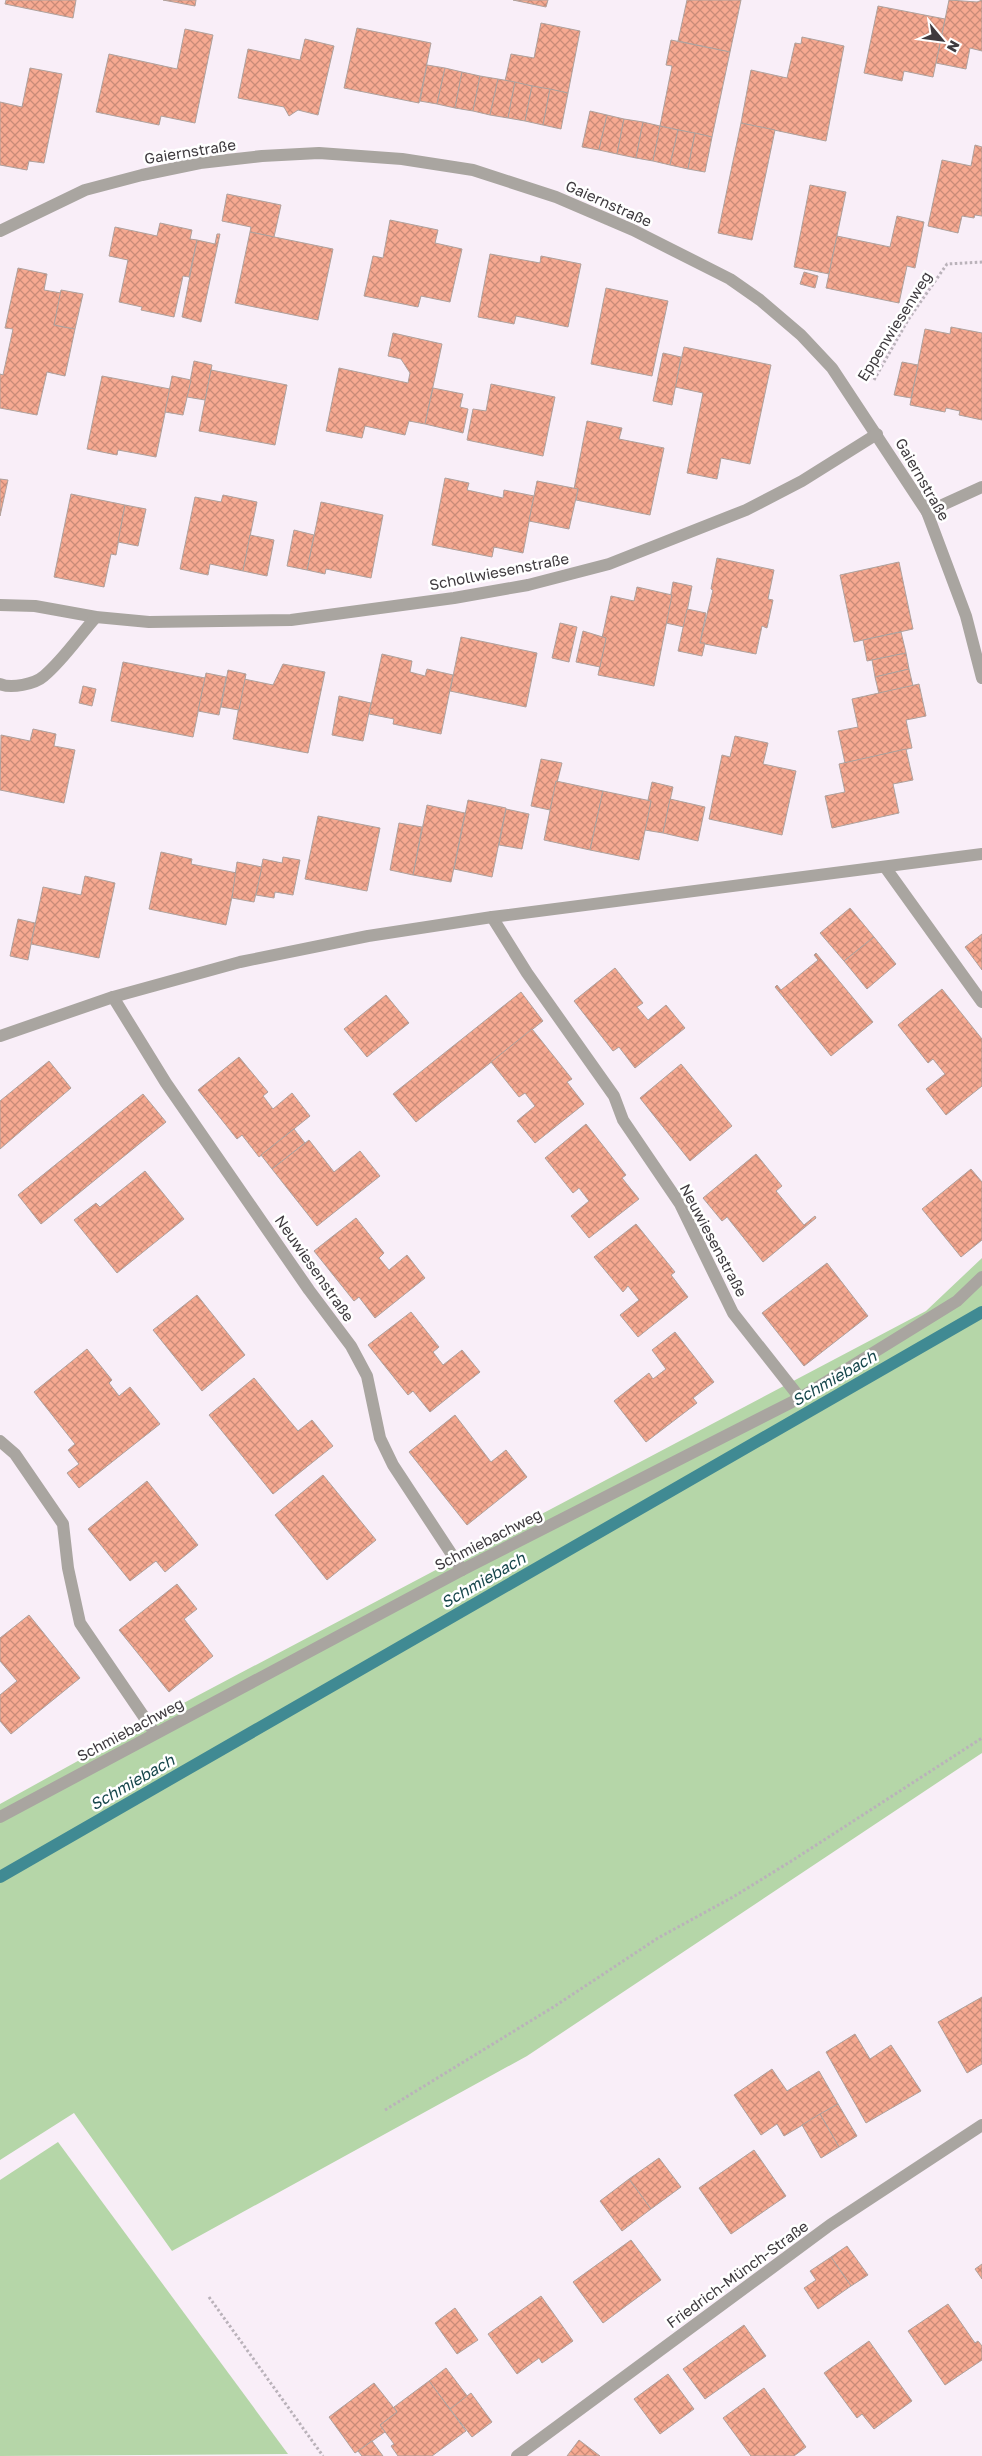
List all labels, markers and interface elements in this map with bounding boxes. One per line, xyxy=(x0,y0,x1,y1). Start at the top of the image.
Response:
north arrow xyxy=(917,15,967,65)
text: N xyxy=(944,38,964,55)
street label: Gaiernstraße xyxy=(143,135,237,167)
street label: Gaiernstraße xyxy=(563,176,655,230)
street label: Eppenwiesenweg xyxy=(853,268,935,384)
street label: Gaiernstraße xyxy=(892,435,954,524)
street label: Schollwiesenstraße xyxy=(428,549,571,593)
street label: Neuwiesenstraße xyxy=(677,1180,752,1300)
street label: Neuwiesenstraße xyxy=(272,1211,359,1325)
water label: Schmiebach xyxy=(788,1345,881,1410)
street label: Schmiebachweg xyxy=(431,1504,545,1574)
water label: Schmiebach xyxy=(437,1547,530,1612)
street label: Schmiebachweg xyxy=(74,1693,186,1765)
water label: Schmiebach xyxy=(86,1749,179,1814)
street label: Friedrich-Münch-Straße xyxy=(663,2216,812,2332)

